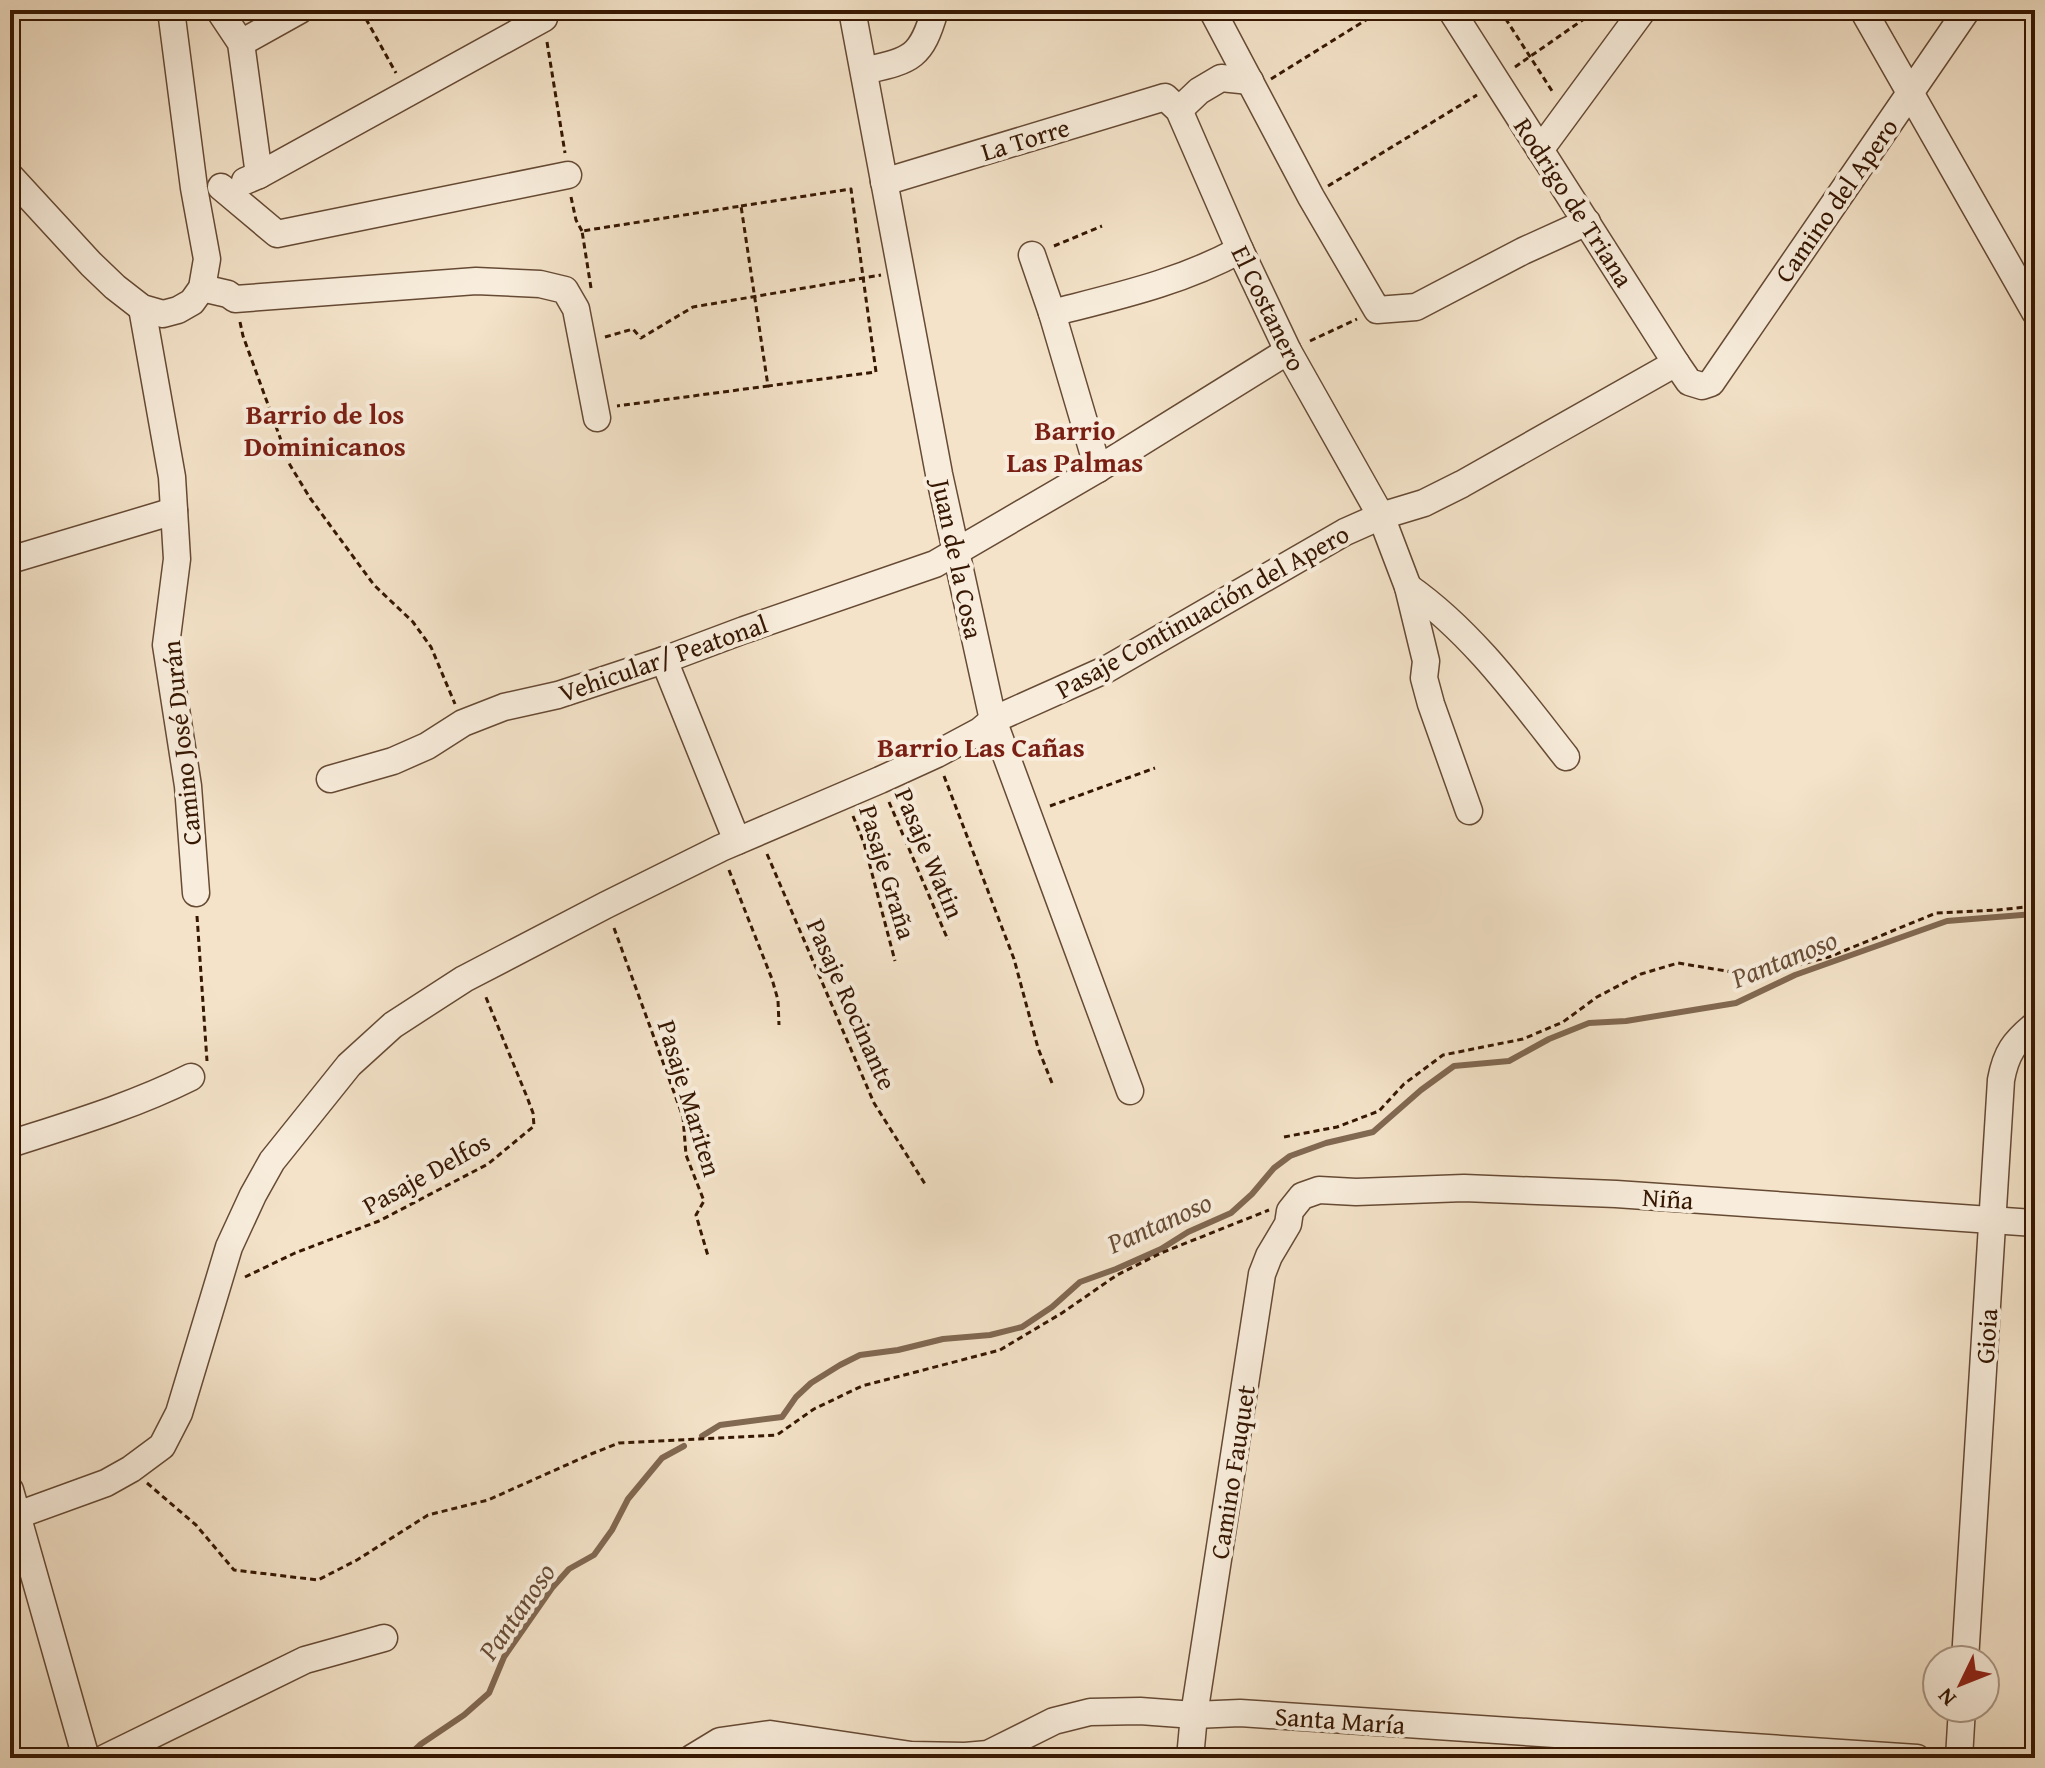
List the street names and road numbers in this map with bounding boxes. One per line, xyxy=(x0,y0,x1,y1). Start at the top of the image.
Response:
street label: La Torre xyxy=(976,107,1074,171)
street label: Rodrigo de Triana xyxy=(1504,109,1644,295)
street label: Camino del Apero xyxy=(1765,110,1907,290)
street label: El Costanero xyxy=(1222,238,1316,378)
street label: Juan de la Cosa xyxy=(921,473,994,643)
street label: Pasaje Continuación del Apero xyxy=(1048,514,1356,708)
street label: Vehicular/ Peatonal xyxy=(553,604,773,712)
street label: Camino José Durán xyxy=(151,638,211,847)
street label: Pasaje Watin xyxy=(885,782,975,925)
street label: Pasaje Graña xyxy=(849,800,927,945)
street label: Pasaje Rocinante xyxy=(797,912,907,1096)
street label: Pasaje Mariten xyxy=(648,1015,732,1181)
street label: Pasaje Delfos xyxy=(355,1122,497,1224)
street label: Niña xyxy=(1641,1177,1696,1219)
street label: Gioia xyxy=(1965,1306,2007,1365)
street label: Camino Fauquet xyxy=(1199,1382,1265,1562)
street label: Santa María xyxy=(1273,1696,1407,1744)

